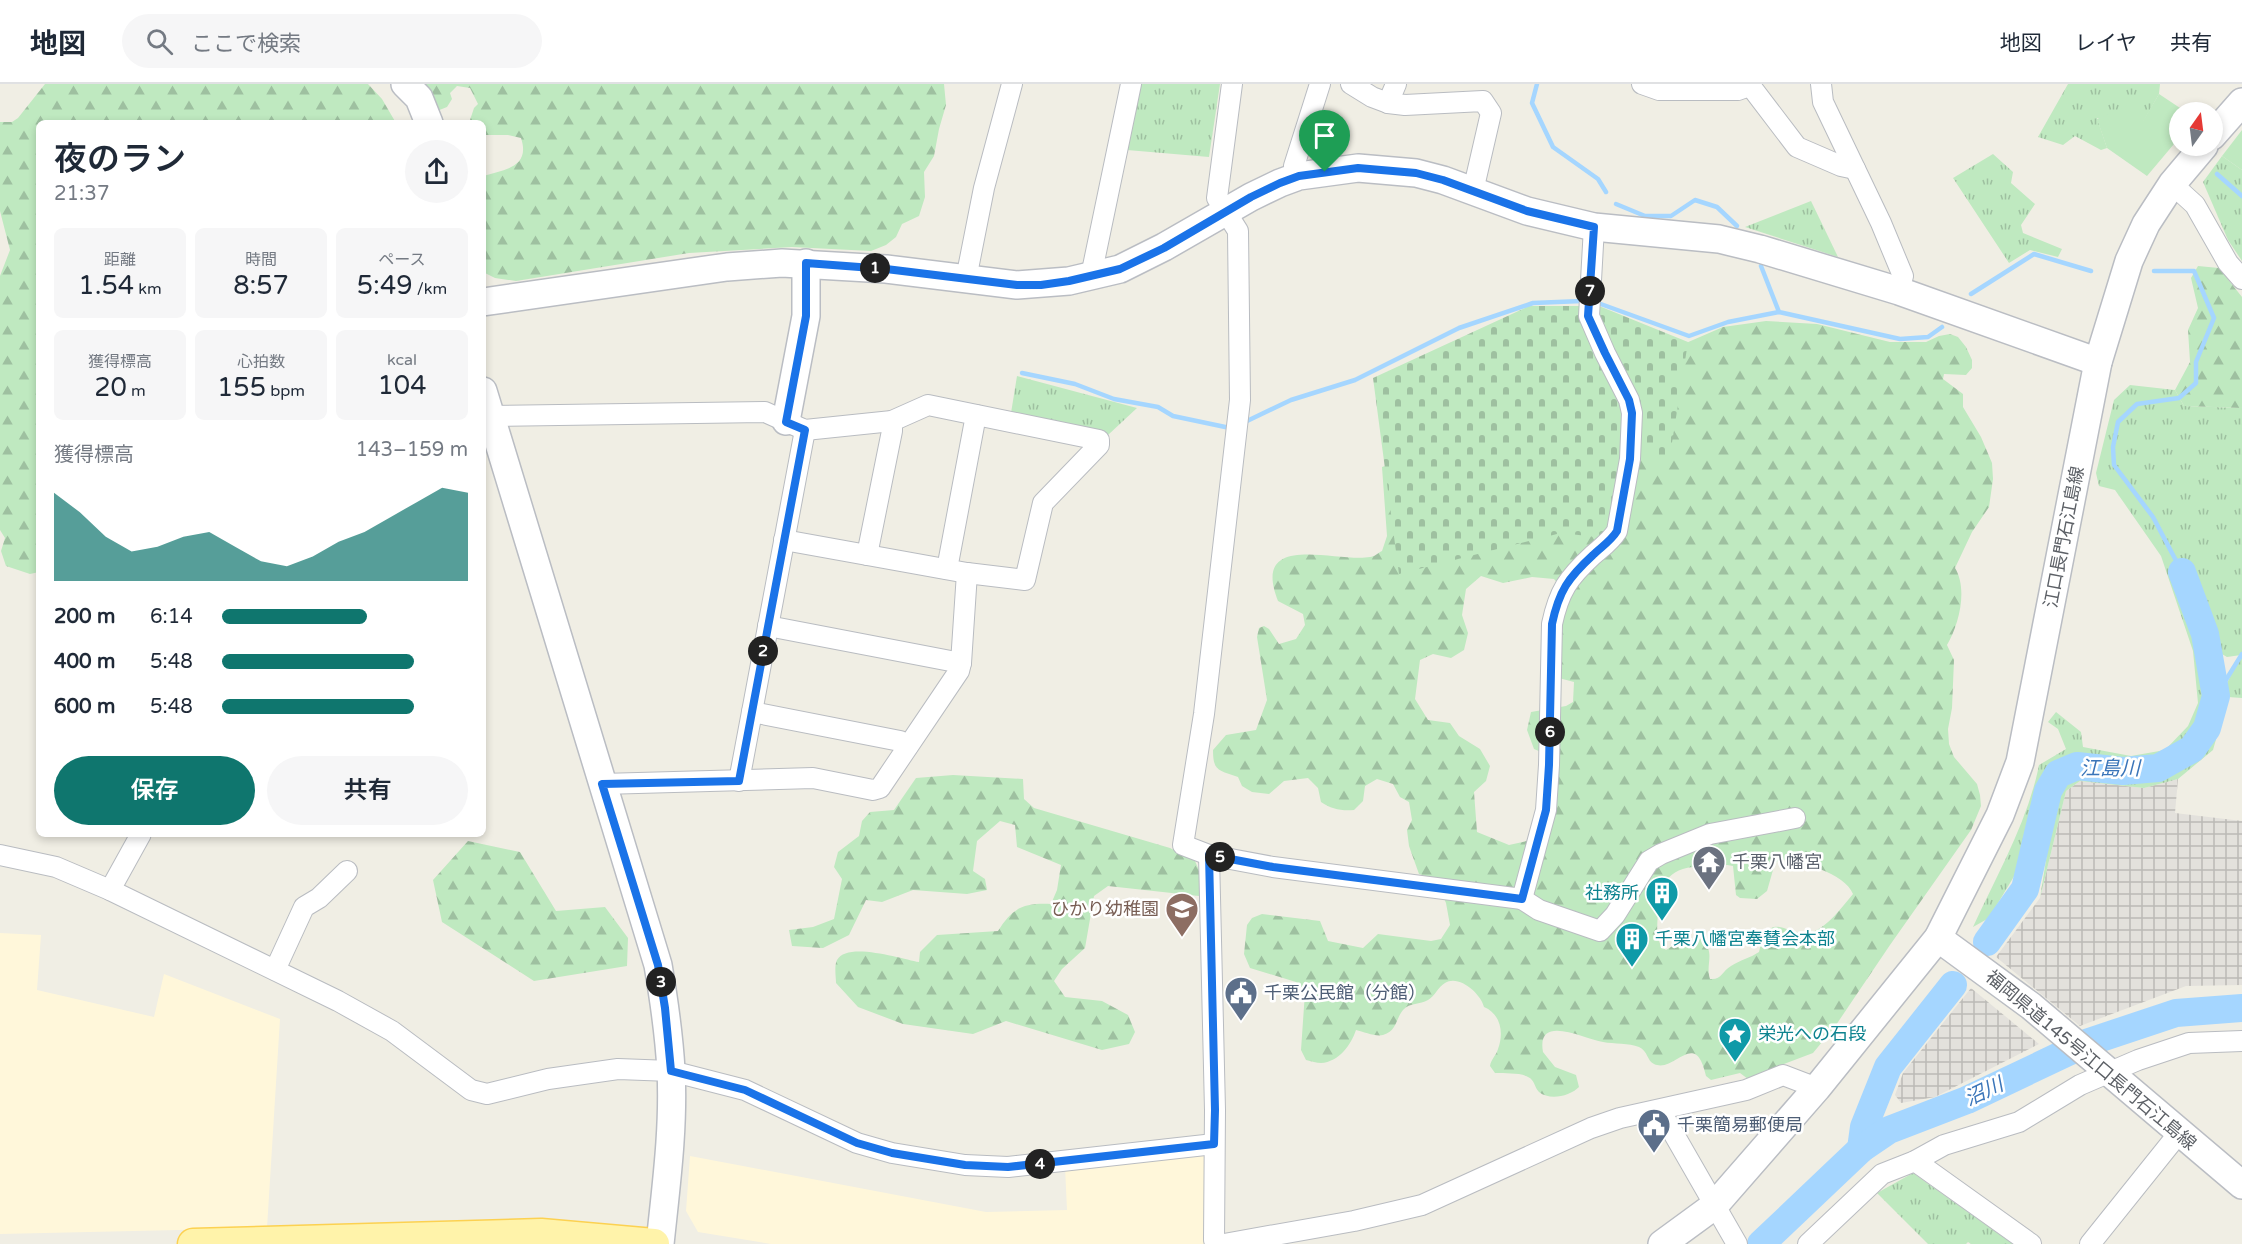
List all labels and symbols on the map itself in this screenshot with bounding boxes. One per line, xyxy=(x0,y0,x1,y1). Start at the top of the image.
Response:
north arrow xyxy=(2169,102,2223,156)
pin xyxy=(1299,110,1350,172)
pin: 1 xyxy=(860,253,890,283)
pin: 7 xyxy=(1575,276,1605,306)
street label: 江口長門石江島線 xyxy=(2039,464,2089,610)
pin: 2 xyxy=(748,636,778,666)
pin: 6 xyxy=(1535,717,1565,747)
water label: 江島川 xyxy=(2080,757,2142,781)
pin: 5 xyxy=(1205,842,1235,872)
temple icon: 千栗八幡宮 xyxy=(1691,844,1727,891)
place label: 千栗八幡宮 xyxy=(1732,851,1822,873)
building icon: 社務所 xyxy=(1644,875,1680,922)
place label: 社務所 xyxy=(1585,882,1639,904)
school or university icon: ひかり幼稚園 xyxy=(1164,891,1200,938)
place label: ひかり幼稚園 xyxy=(1051,898,1159,920)
building icon: 千栗八幡宮奉賛会本部 xyxy=(1614,921,1650,968)
place label: 千栗八幡宮奉賛会本部 xyxy=(1655,928,1835,950)
street label: 福岡県道145号江口長門石江島線 xyxy=(1981,965,2201,1155)
pin: 3 xyxy=(646,967,676,997)
public building icon: 千栗公民館（分館） xyxy=(1223,975,1259,1022)
place label: 千栗公民館（分館） xyxy=(1264,982,1426,1004)
place icon: 栄光への石段 xyxy=(1717,1016,1753,1063)
place label: 栄光への石段 xyxy=(1758,1023,1866,1045)
water label: 沼川 xyxy=(1961,1072,2009,1111)
public building icon: 千栗簡易郵便局 xyxy=(1636,1107,1672,1154)
place label: 千栗簡易郵便局 xyxy=(1677,1114,1803,1136)
pin: 4 xyxy=(1025,1149,1055,1179)

